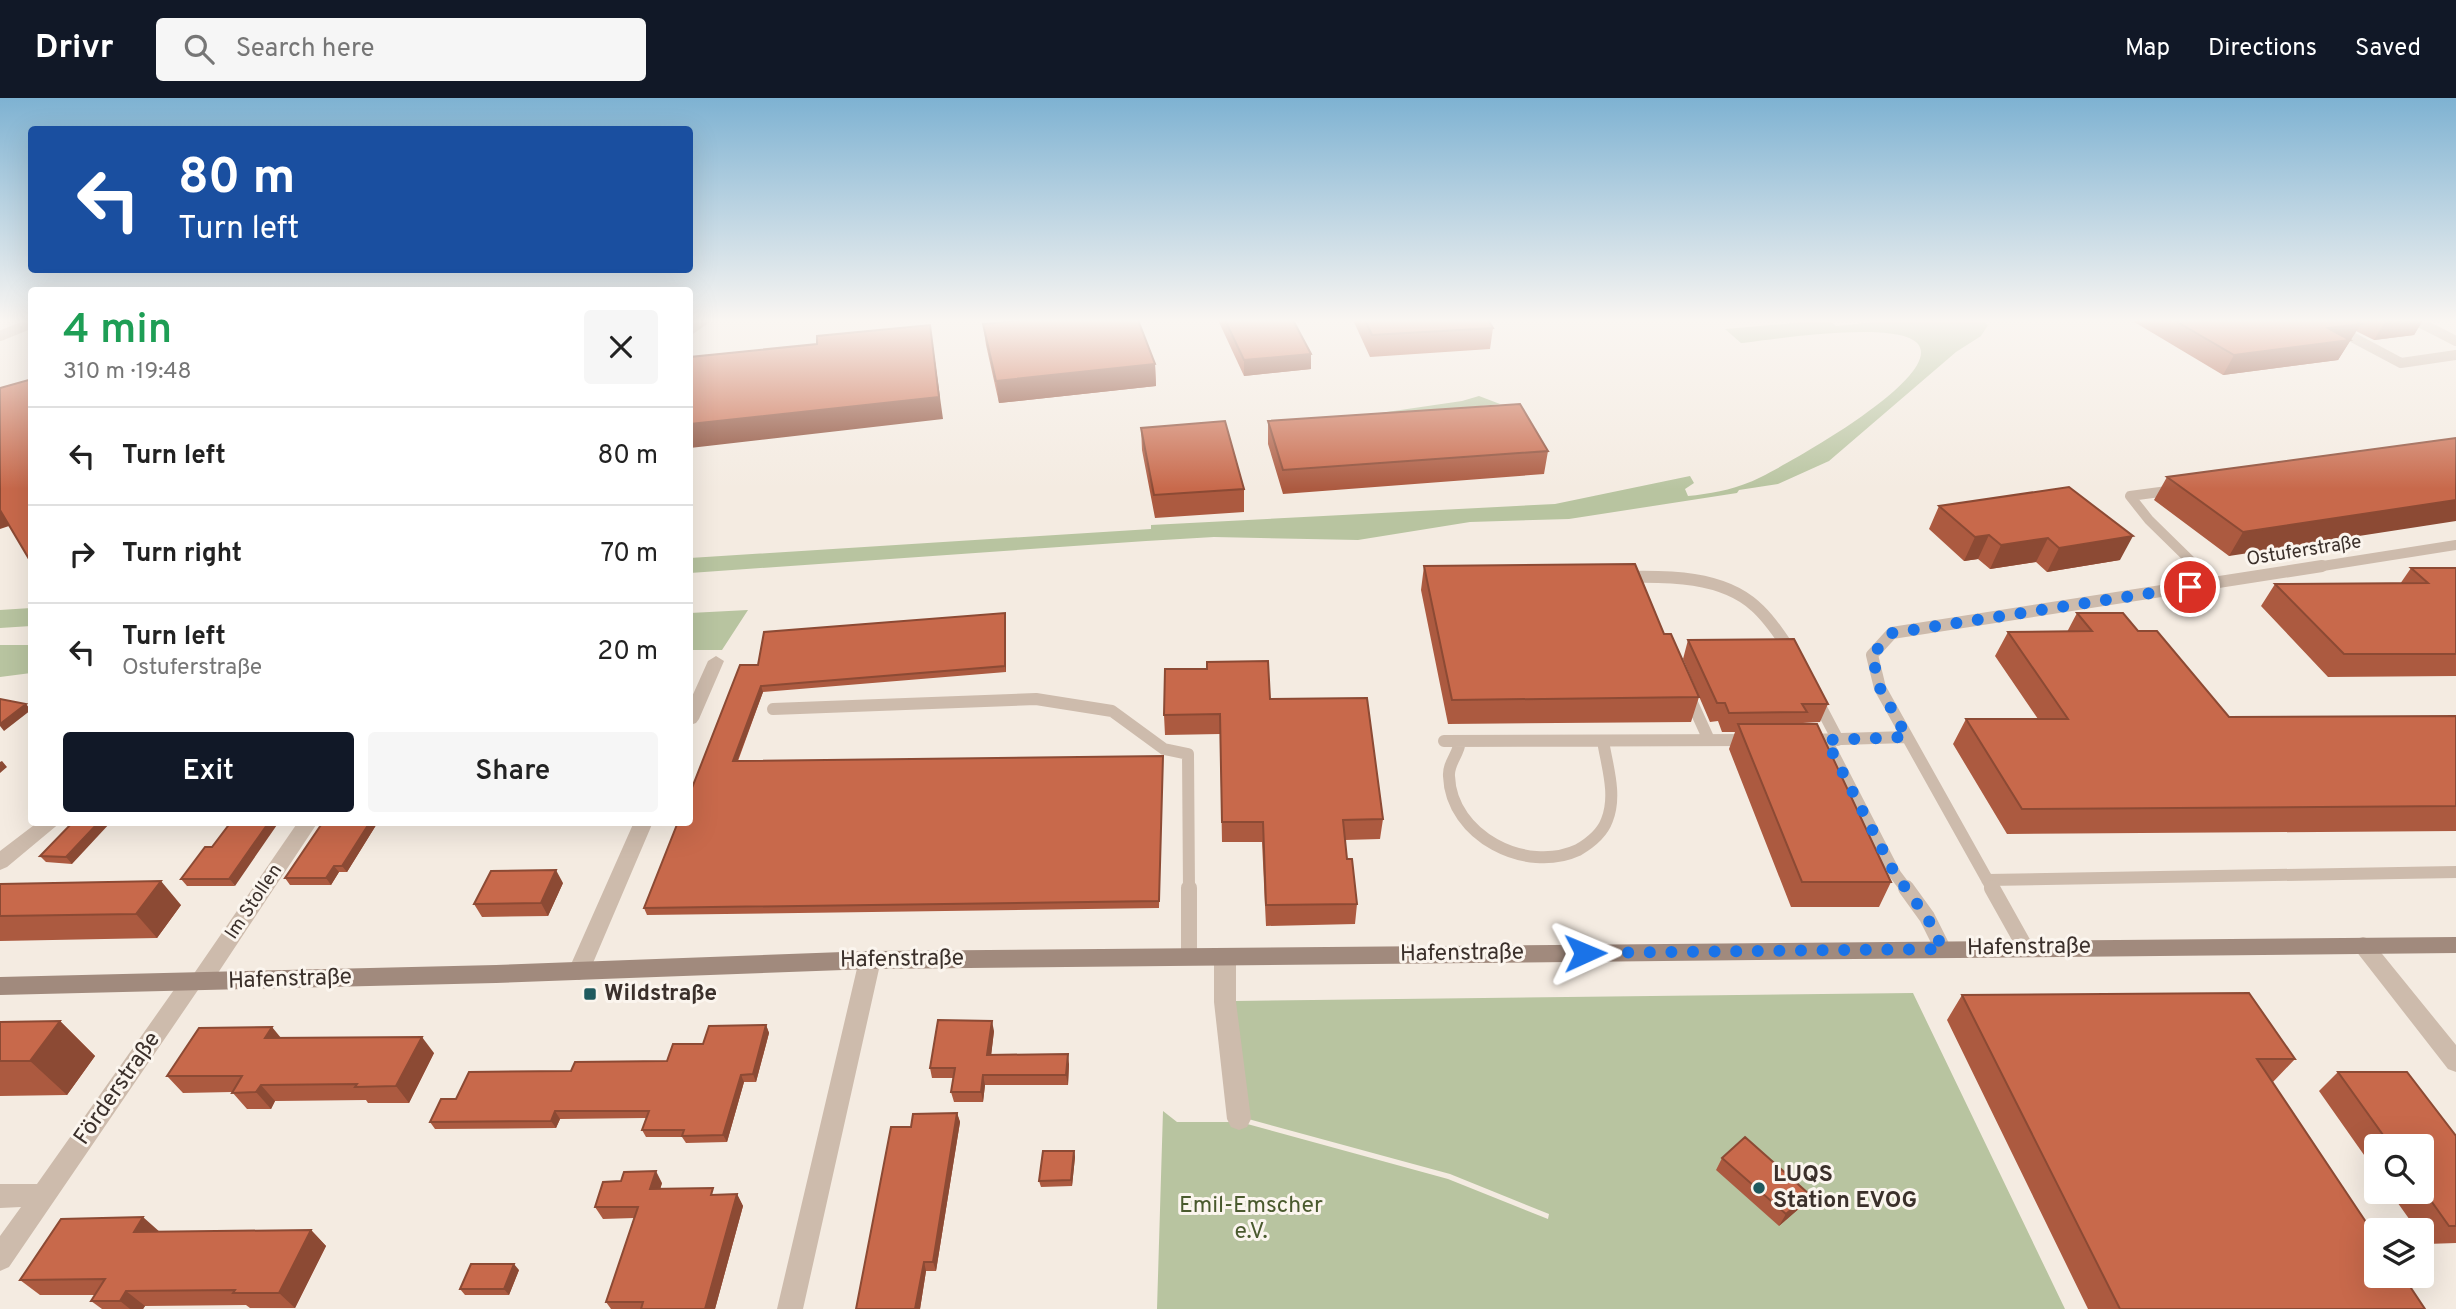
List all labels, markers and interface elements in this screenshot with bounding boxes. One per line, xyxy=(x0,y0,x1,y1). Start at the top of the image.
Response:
search box xyxy=(156,18,646,81)
text: Drivr xyxy=(35,28,114,70)
icon: search xyxy=(180,30,218,68)
text: Search here xyxy=(236,33,375,66)
text: Map xyxy=(2125,34,2170,64)
text: Directions xyxy=(2208,34,2317,64)
text: Saved xyxy=(2355,34,2421,64)
text: 80 m xyxy=(178,149,295,211)
icon: left xyxy=(63,154,154,245)
text: Turn left xyxy=(178,210,299,250)
text: 4 min xyxy=(63,305,172,358)
button: close xyxy=(584,310,658,384)
text: 310 m · 19:48 xyxy=(63,358,192,387)
icon: left xyxy=(63,437,101,475)
text: Turn left xyxy=(122,440,226,473)
text: 80 m xyxy=(598,440,658,473)
street label: Ostuferstraße xyxy=(2245,530,2363,572)
icon: right xyxy=(63,535,101,573)
text: Turn right xyxy=(122,538,242,571)
text: 70 m xyxy=(600,538,658,571)
pin xyxy=(2160,557,2220,617)
icon: arrive xyxy=(2171,568,2209,606)
text: Turn left xyxy=(122,621,226,654)
icon: left xyxy=(63,633,101,671)
text: 20 m xyxy=(597,636,658,669)
text: Ostuferstraße xyxy=(122,654,262,683)
button: Exit xyxy=(63,732,354,812)
button: Share xyxy=(368,732,658,812)
street label: Im Stollen xyxy=(220,860,288,944)
position arrow xyxy=(1548,916,1622,990)
street label: Hafenstraße xyxy=(1967,932,2091,964)
street label: Hafenstraße xyxy=(1400,938,1524,970)
street label: Hafenstraße xyxy=(840,944,964,976)
street label: Hafenstraße xyxy=(227,963,353,997)
place label: Wildstraße xyxy=(604,980,717,1009)
marker: Wildstraße xyxy=(582,986,598,1002)
street label: Förderstraße xyxy=(68,1027,168,1151)
map controls xyxy=(2364,1134,2434,1288)
button: search xyxy=(2364,1134,2434,1204)
place label: LUQS Station EVOG xyxy=(1773,1161,1917,1216)
marker: LUQS Station EVOG xyxy=(1751,1180,1767,1196)
park label: Emil-Emscher e.V. xyxy=(1179,1192,1323,1247)
button: layers xyxy=(2364,1218,2434,1288)

